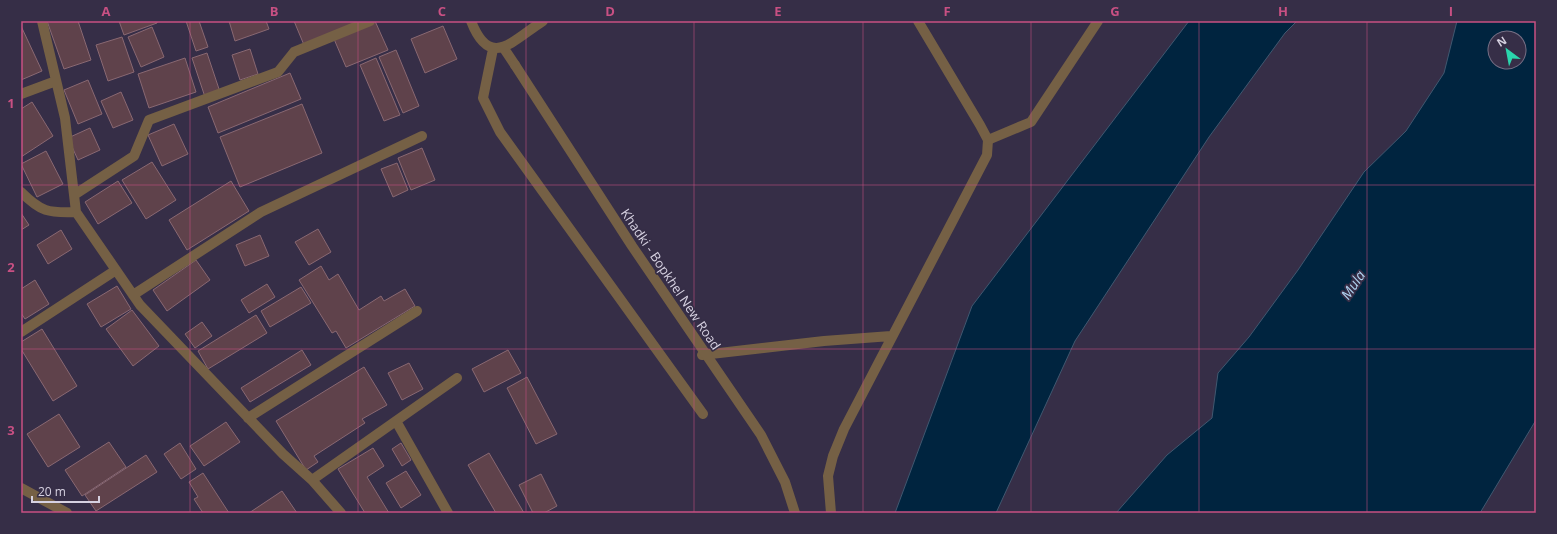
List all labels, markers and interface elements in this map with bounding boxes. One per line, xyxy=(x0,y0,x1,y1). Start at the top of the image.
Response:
text: A xyxy=(102,2,111,20)
text: B xyxy=(270,2,279,20)
text: C xyxy=(438,2,446,20)
text: D xyxy=(605,2,615,20)
text: E xyxy=(774,2,782,20)
text: F xyxy=(943,2,951,20)
text: G xyxy=(1110,2,1120,20)
text: H xyxy=(1278,2,1288,20)
text: I xyxy=(1449,2,1453,20)
north arrow xyxy=(1487,30,1527,70)
text: N xyxy=(1494,32,1509,50)
text: 1 xyxy=(7,94,15,112)
street label: Khadki - Bopkhel New Road xyxy=(617,205,725,353)
text: 2 xyxy=(7,258,15,276)
water label: Mula xyxy=(1336,266,1369,303)
text: 3 xyxy=(7,421,15,439)
scale bar xyxy=(32,478,99,504)
text: 20 m xyxy=(38,483,66,500)

